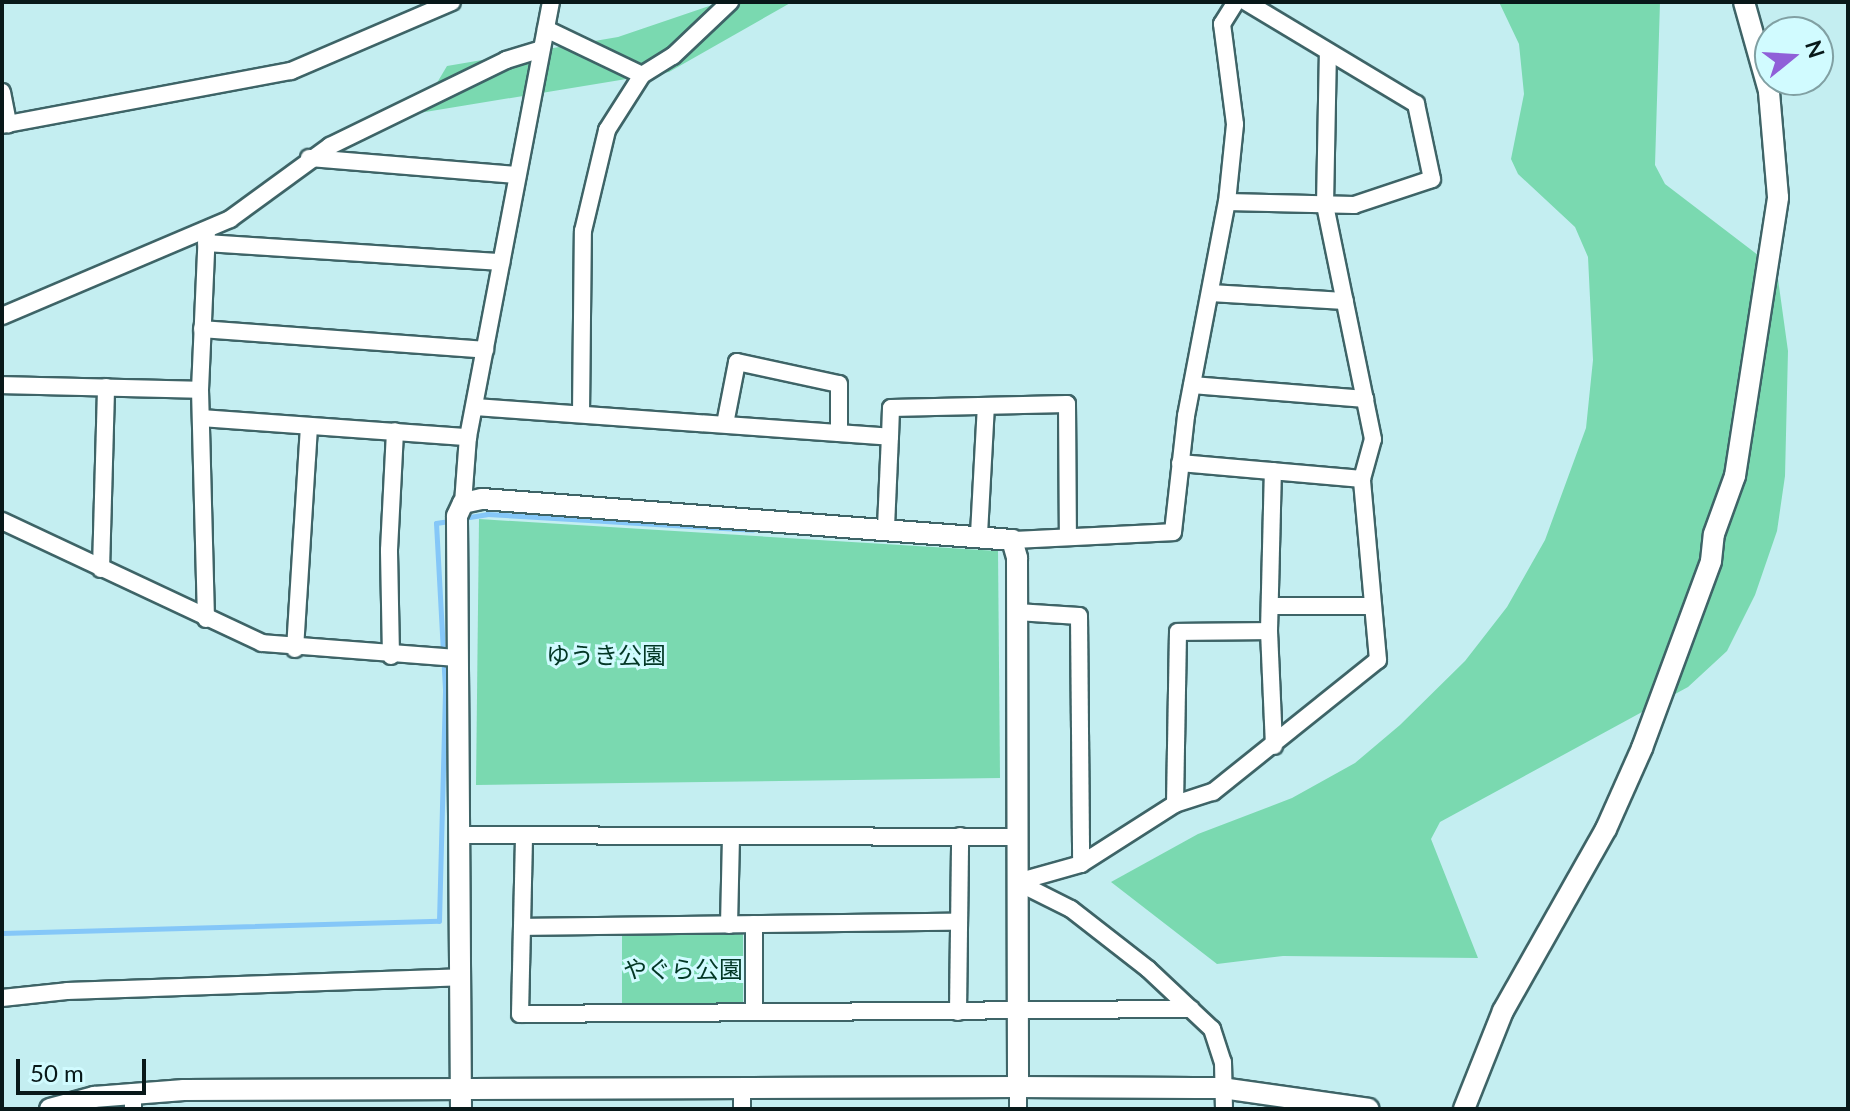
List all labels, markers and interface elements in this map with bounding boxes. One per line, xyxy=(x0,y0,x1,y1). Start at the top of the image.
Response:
north arrow xyxy=(1754,16,1834,96)
text: N xyxy=(1800,37,1831,61)
park label: ゆうき公園 xyxy=(546,641,666,669)
park label: やぐら公園 xyxy=(623,955,743,983)
scale bar xyxy=(20,1043,150,1093)
text: 50 m xyxy=(30,1058,84,1087)

